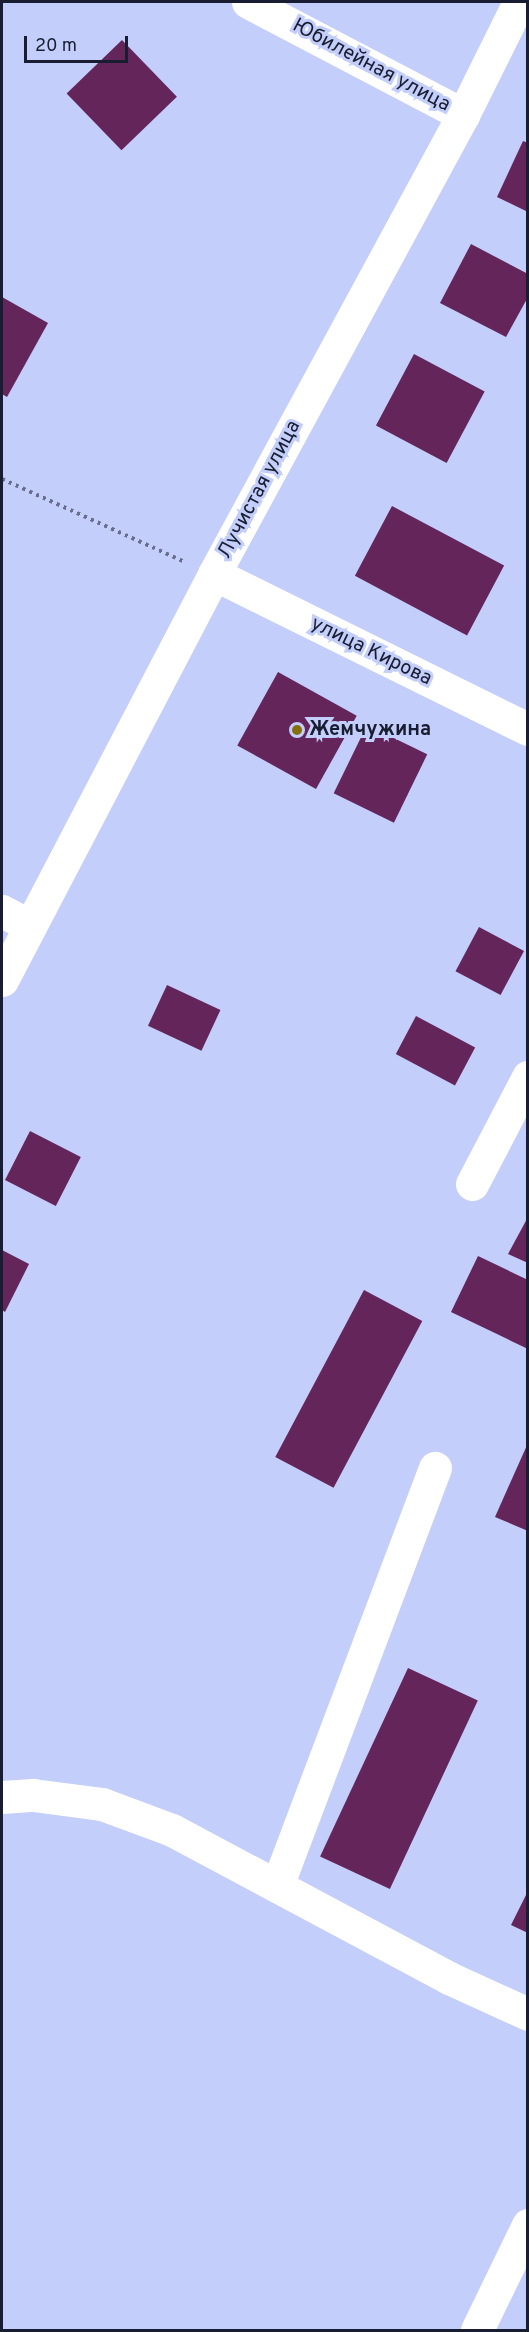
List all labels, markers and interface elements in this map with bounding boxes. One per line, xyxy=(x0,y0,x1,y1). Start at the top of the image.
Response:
street label: Юбилейная улица xyxy=(288,14,454,118)
scale bar xyxy=(27,24,130,62)
text: 20 m xyxy=(35,35,77,58)
street label: Лучистая улица xyxy=(213,417,307,563)
street label: улица Кирова xyxy=(307,612,435,692)
place label: Жемчужина xyxy=(309,718,431,742)
marker: Жемчужина xyxy=(290,723,304,737)

